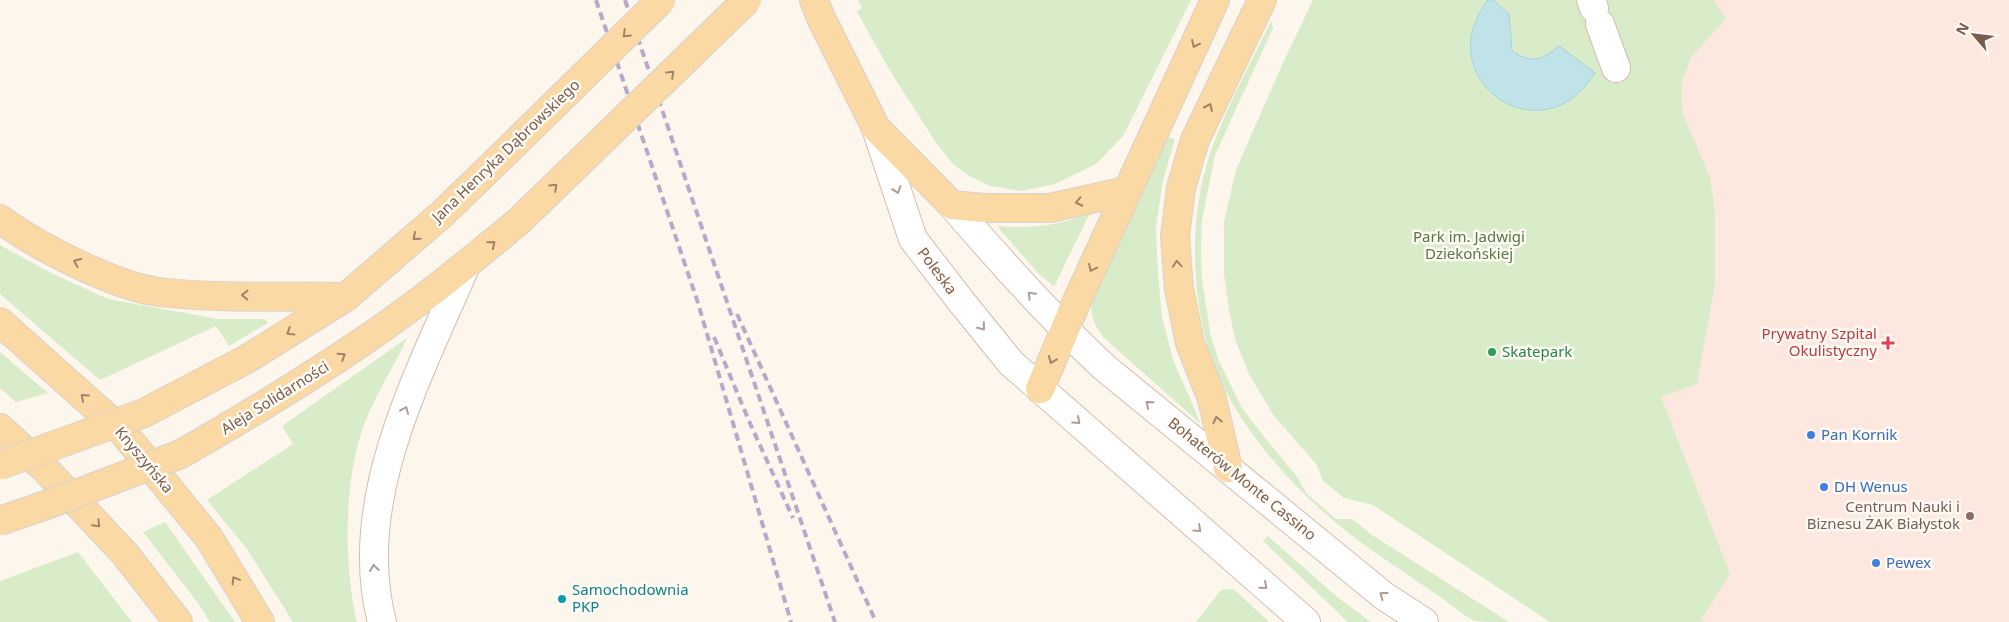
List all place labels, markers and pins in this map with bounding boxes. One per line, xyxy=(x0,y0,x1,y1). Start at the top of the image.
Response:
place label: Prywatny Szpital Okulistyczny xyxy=(1762,323,1877,360)
marker: Prywatny Szpital Okulistyczny xyxy=(1881,336,1895,350)
place label: Skatepark xyxy=(1502,341,1572,361)
marker: Skatepark xyxy=(1486,346,1498,358)
place label: Pan Kornik xyxy=(1821,424,1897,444)
marker: Pan Kornik xyxy=(1805,429,1817,441)
place label: DH Wenus xyxy=(1834,476,1908,496)
marker: DH Wenus xyxy=(1818,481,1830,493)
place label: Centrum Nauki i Biznesu ŻAK Białystok xyxy=(1807,496,1960,533)
marker: Centrum Nauki i Biznesu ŻAK Białystok xyxy=(1964,510,1976,522)
place label: Pewex xyxy=(1886,552,1931,572)
marker: Pewex xyxy=(1870,557,1882,569)
place label: Samochodownia PKP xyxy=(572,579,689,616)
marker: Samochodownia PKP xyxy=(556,593,568,605)

